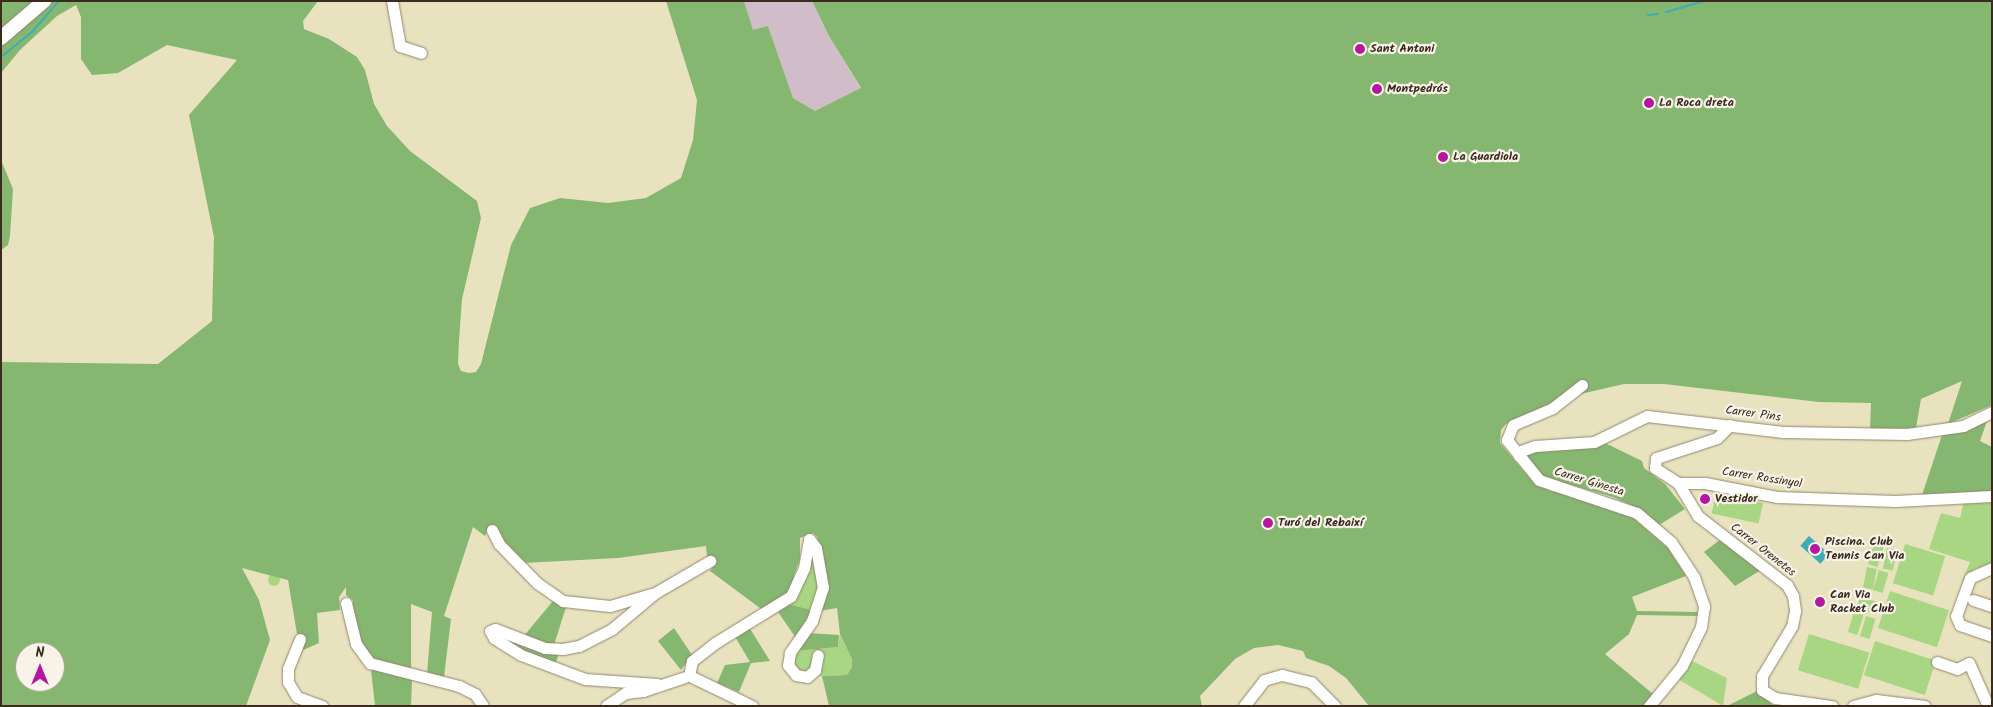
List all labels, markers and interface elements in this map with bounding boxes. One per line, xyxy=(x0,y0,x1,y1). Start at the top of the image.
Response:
place label: Sant Antoni xyxy=(1370,42,1434,56)
marker: Sant Antoni xyxy=(1354,43,1366,55)
place label: Montpedrós xyxy=(1387,82,1448,96)
marker: Montpedrós xyxy=(1371,83,1383,95)
place label: La Roca dreta xyxy=(1659,96,1734,110)
marker: La Roca dreta xyxy=(1643,97,1655,109)
place label: La Guardiola xyxy=(1453,150,1518,164)
marker: La Guardiola xyxy=(1437,151,1449,163)
street label: Carrer Pins xyxy=(1724,403,1782,425)
street label: Carrer Ginesta xyxy=(1552,465,1626,499)
street label: Carrer Rossinyol xyxy=(1721,465,1803,491)
place label: Vestidor xyxy=(1715,492,1758,506)
marker: Vestidor xyxy=(1699,493,1711,505)
place label: Turó del Rebaixí xyxy=(1278,516,1363,530)
marker: Turó del Rebaixí xyxy=(1262,517,1274,529)
street label: Carrer Orenetes xyxy=(1728,520,1798,580)
place label: Piscina. Club Tennis Can Via xyxy=(1825,535,1904,563)
marker: Piscina. Club Tennis Can Via xyxy=(1809,543,1821,555)
place label: Can Via Racket Club xyxy=(1830,588,1894,616)
marker: Can Via Racket Club xyxy=(1814,596,1826,608)
north arrow xyxy=(15,642,65,692)
text: N xyxy=(36,642,44,664)

